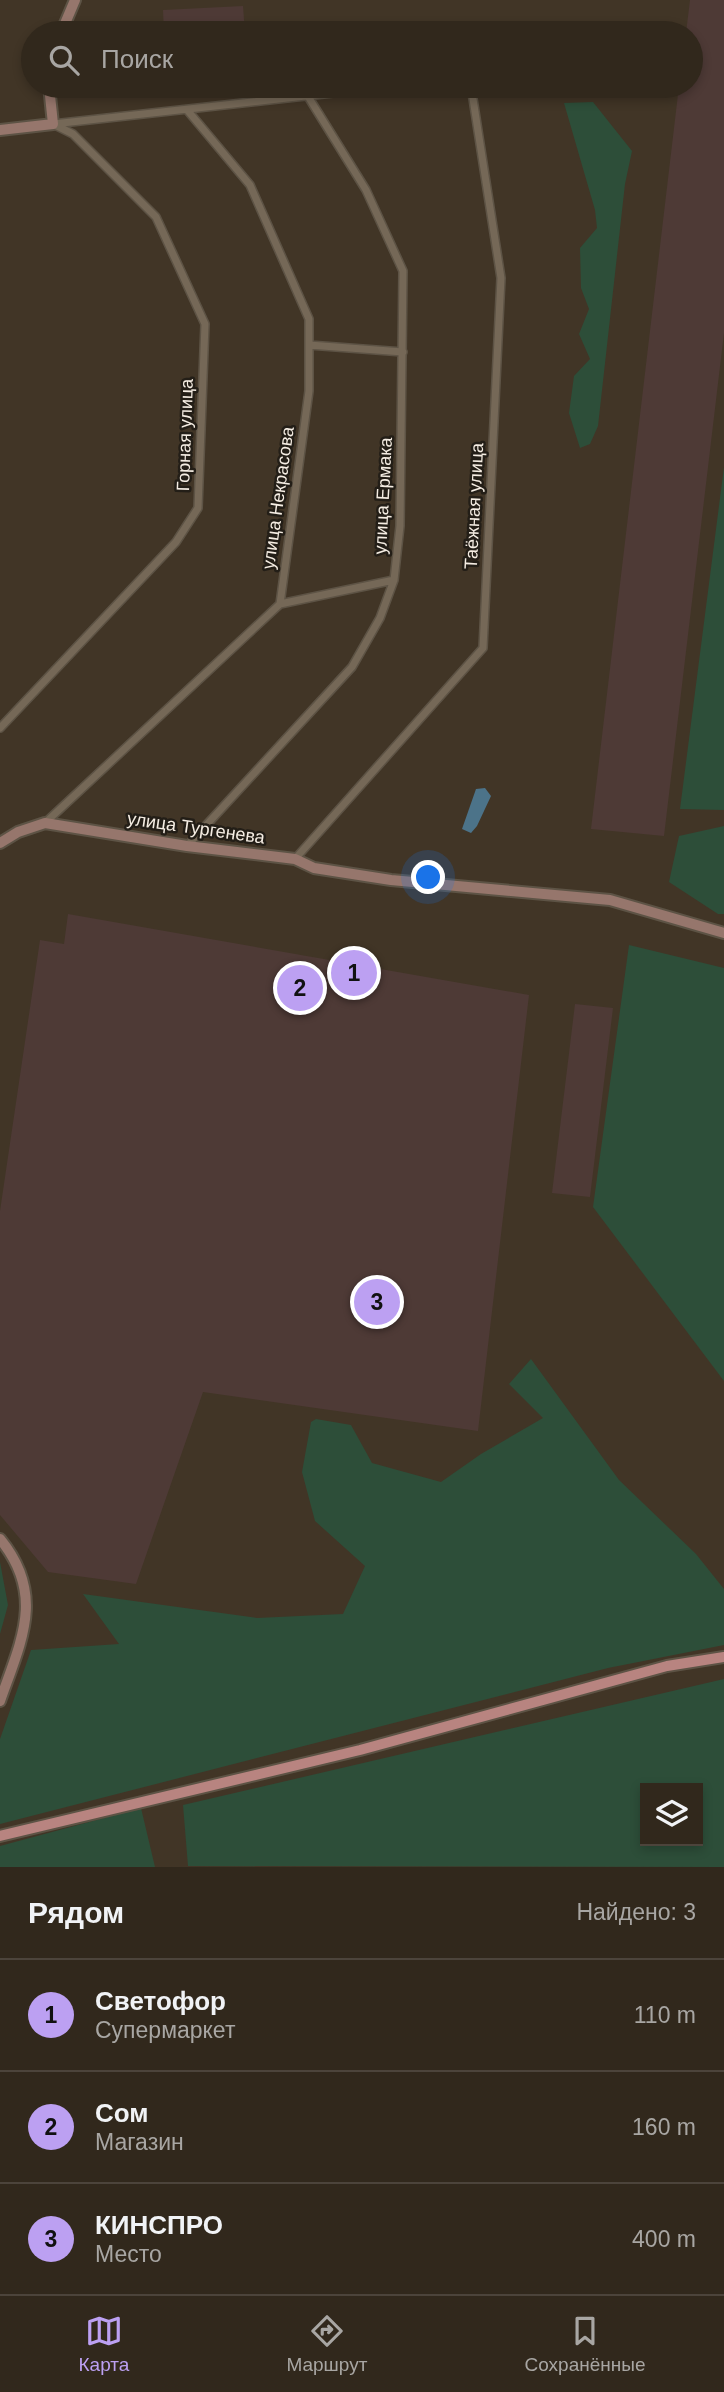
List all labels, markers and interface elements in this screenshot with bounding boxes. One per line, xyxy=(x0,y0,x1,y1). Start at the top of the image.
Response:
search box xyxy=(21,21,703,98)
icon: search xyxy=(45,41,83,79)
text: Поиск xyxy=(101,44,173,74)
street label: Горная улица xyxy=(173,377,197,492)
street label: улица Некрасова xyxy=(258,424,298,571)
street label: улица Ермака xyxy=(370,436,396,555)
street label: Таёжная улица xyxy=(461,441,487,570)
street label: улица Тургенева xyxy=(126,808,267,848)
your location xyxy=(411,860,445,894)
pin: 1 xyxy=(331,947,377,999)
pin: 2 xyxy=(277,962,323,1014)
pin: 3 xyxy=(354,1276,400,1328)
map controls xyxy=(640,1783,703,1846)
button: layers xyxy=(640,1783,703,1846)
text: Рядом xyxy=(28,1896,124,1929)
text: Найдено: 3 xyxy=(576,1899,696,1925)
text: Светофор xyxy=(95,1986,226,2016)
text: 1 xyxy=(45,2002,57,2028)
text: 110 m xyxy=(634,2002,696,2028)
text: Супермаркет xyxy=(95,2017,235,2043)
text: Сом xyxy=(95,2098,149,2128)
text: 2 xyxy=(45,2114,57,2140)
text: 160 m xyxy=(632,2114,696,2140)
text: Магазин xyxy=(95,2129,184,2155)
text: КИНСПРО xyxy=(95,2210,223,2240)
text: 3 xyxy=(45,2226,57,2252)
text: 400 m xyxy=(632,2226,696,2252)
text: Место xyxy=(95,2241,162,2267)
tab: Карта xyxy=(79,2312,129,2376)
tab: Маршрут xyxy=(286,2312,367,2376)
tab: Сохранённые xyxy=(524,2312,645,2376)

